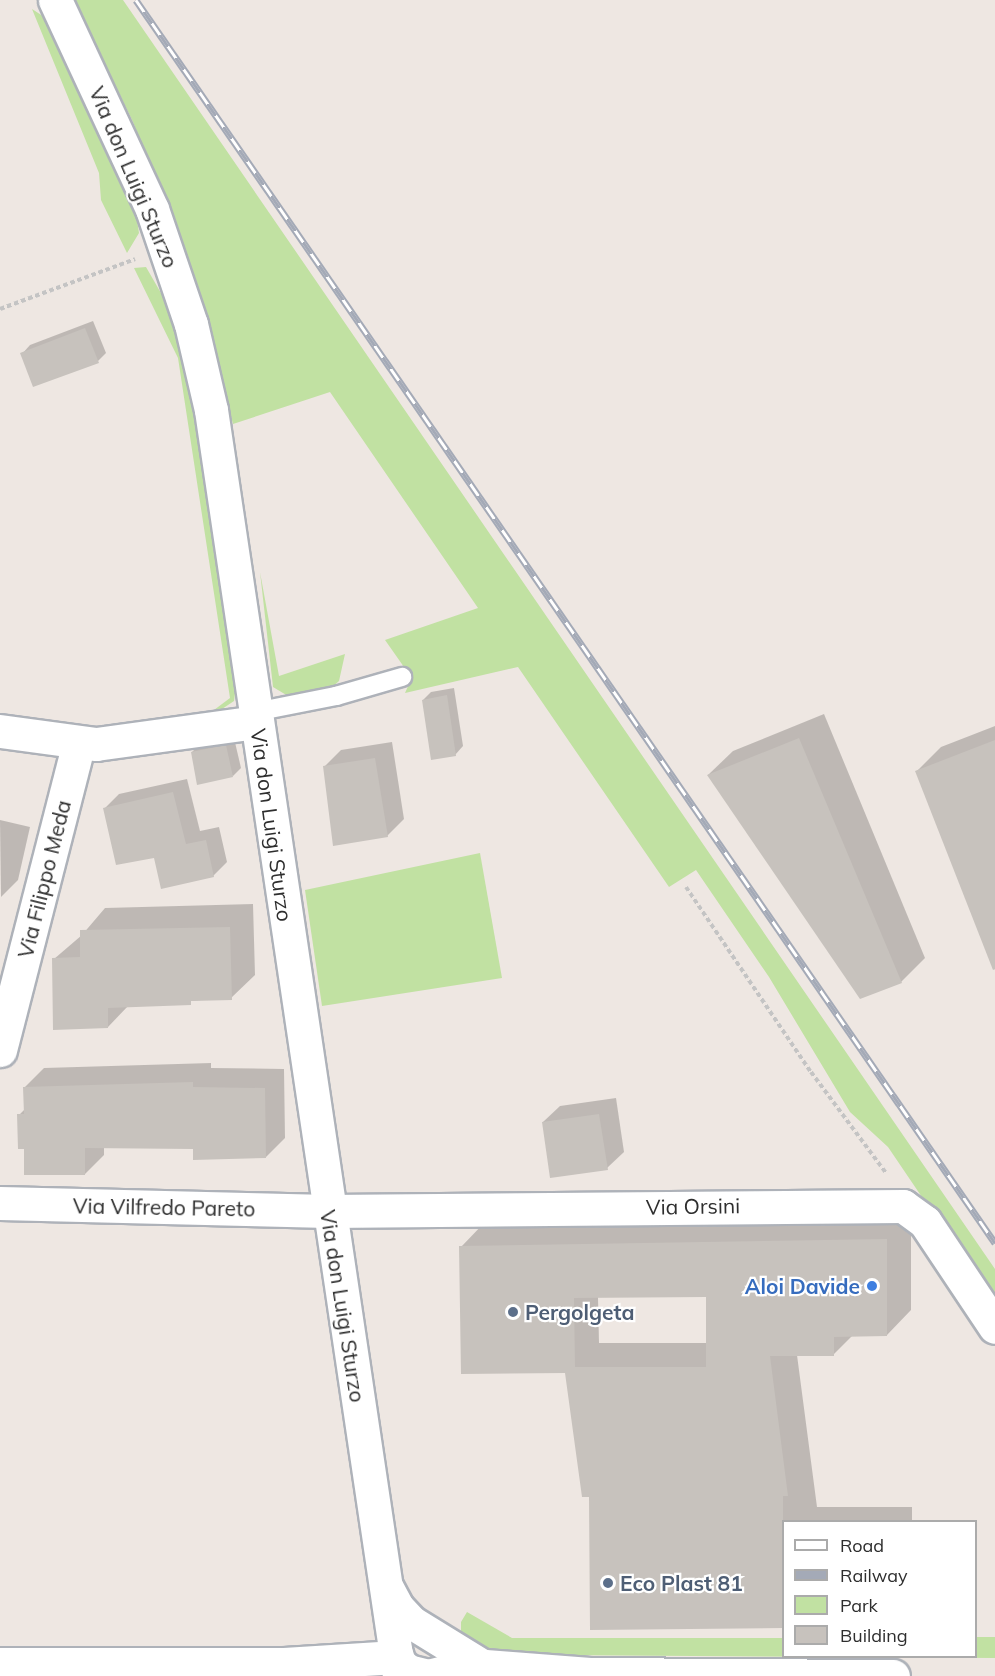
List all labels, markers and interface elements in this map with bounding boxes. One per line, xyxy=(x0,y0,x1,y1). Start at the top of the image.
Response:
street label: Via don Luigi Sturzo xyxy=(84,83,184,271)
street label: Via don Luigi Sturzo xyxy=(246,727,298,923)
street label: Via Filippo Meda xyxy=(12,797,76,961)
street label: Via Vilfredo Pareto xyxy=(73,1193,255,1221)
street label: Via Orsini xyxy=(646,1193,740,1219)
street label: Via don Luigi Sturzo xyxy=(315,1208,371,1404)
place label: Aloi Davide xyxy=(745,1273,860,1299)
marker: Aloi Davide xyxy=(865,1279,879,1293)
place label: Pergolgeta xyxy=(525,1299,635,1325)
marker: Pergolgeta xyxy=(506,1305,520,1319)
legend xyxy=(782,1520,977,1658)
text: Road xyxy=(840,1534,884,1557)
text: Railway xyxy=(840,1564,908,1587)
place label: Eco Plast 81 xyxy=(620,1570,743,1596)
marker: Eco Plast 81 xyxy=(601,1576,615,1590)
text: Park xyxy=(840,1594,878,1617)
text: Building xyxy=(840,1624,908,1647)

